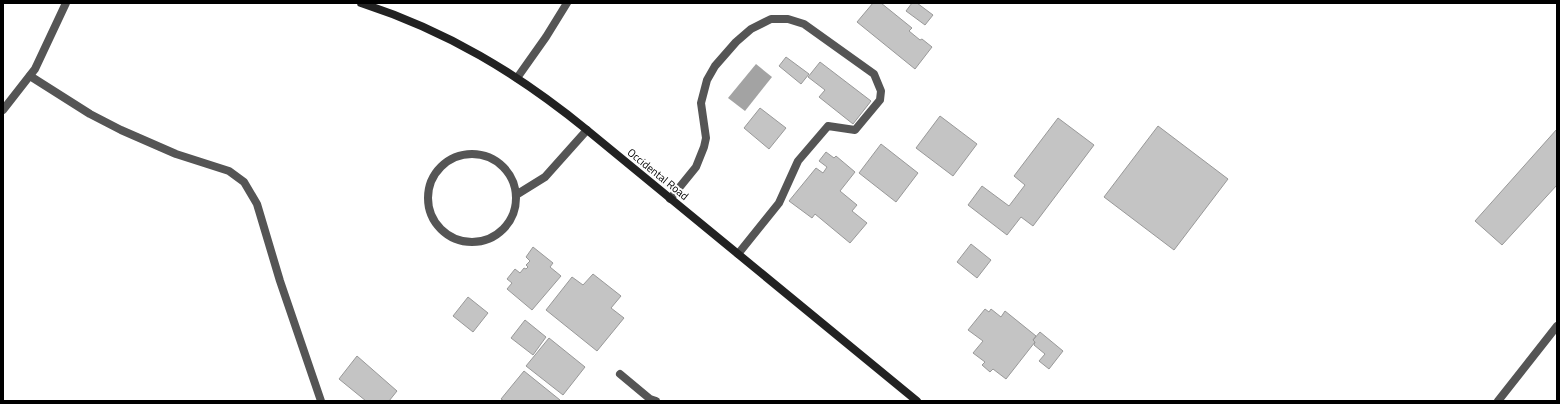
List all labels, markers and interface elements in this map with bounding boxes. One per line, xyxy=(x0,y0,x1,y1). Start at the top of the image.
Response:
street label: Occidental Road xyxy=(624,144,692,204)

